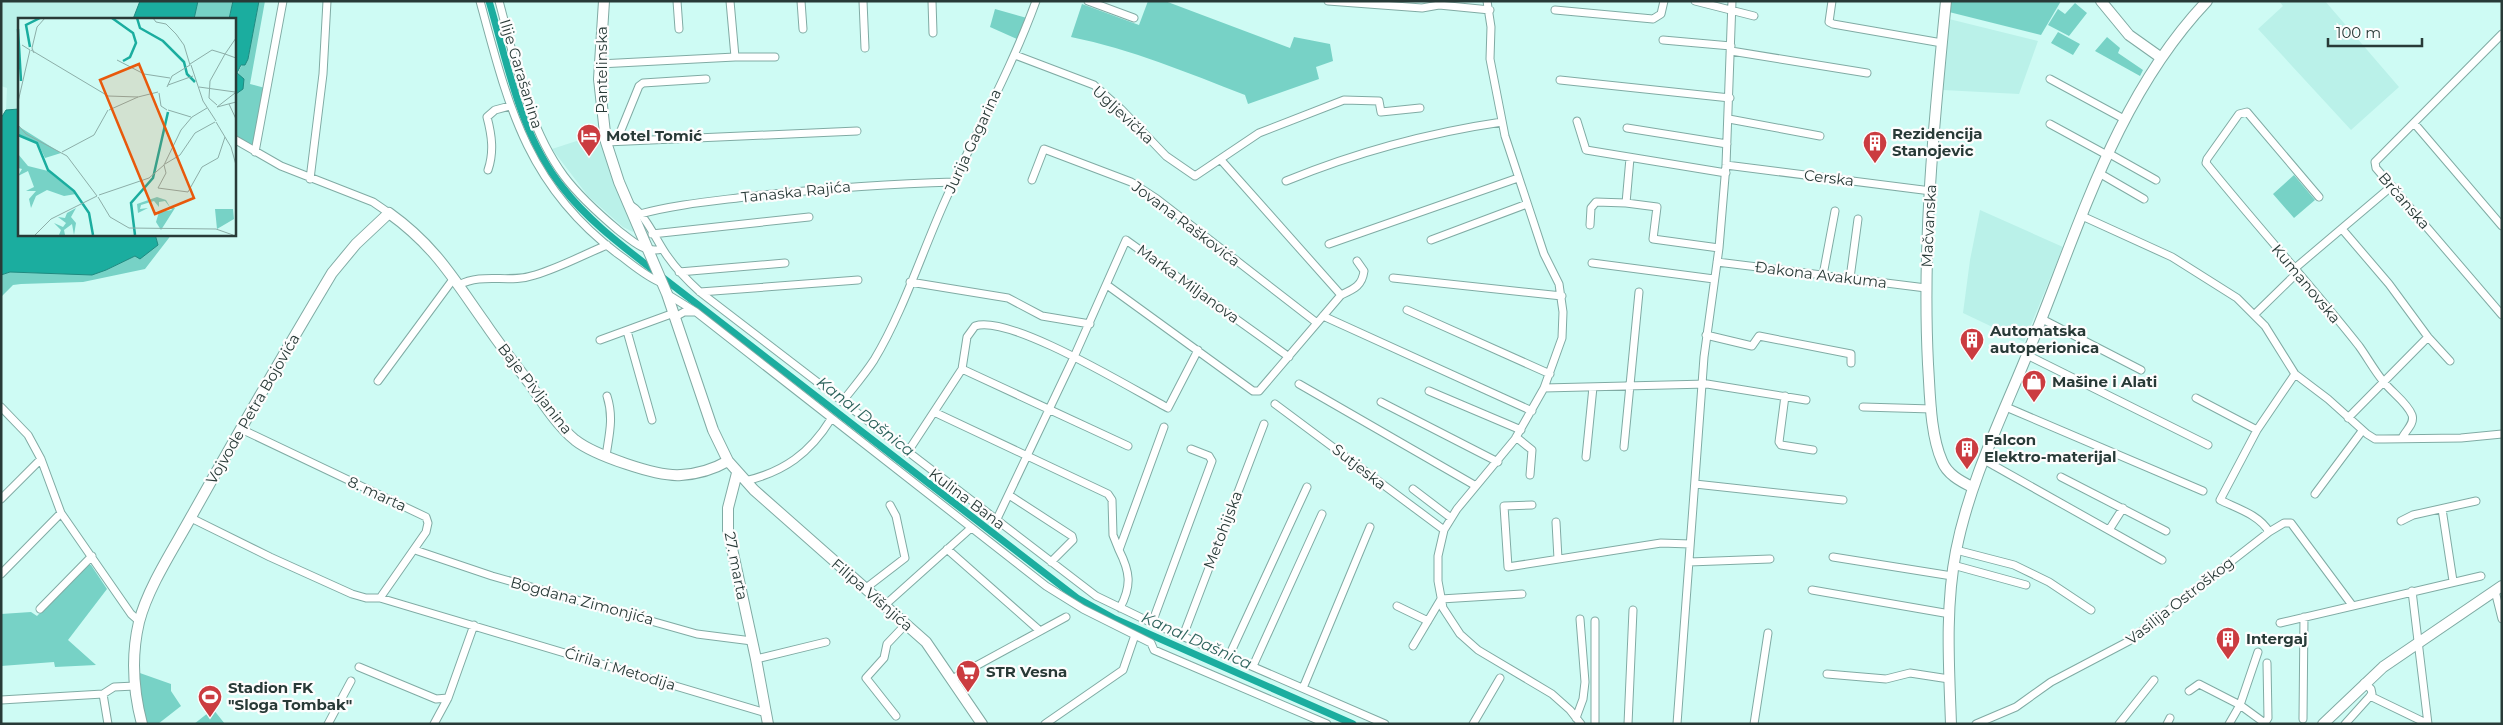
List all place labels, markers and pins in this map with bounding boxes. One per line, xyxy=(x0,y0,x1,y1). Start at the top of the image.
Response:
hotel icon: Motel Tomić xyxy=(576,123,602,157)
place label: Rezidencija Stanojevic xyxy=(1892,124,1983,160)
place label: Motel Tomić xyxy=(606,126,702,145)
building icon: Rezidencija Stanojevic xyxy=(1862,130,1888,164)
place label: Automatska autoperionica xyxy=(1989,321,2099,357)
building icon: Automatska autoperionica xyxy=(1959,327,1985,361)
shop icon: Mašine i Alati xyxy=(2021,369,2047,403)
place label: Mašine i Alati xyxy=(2052,372,2157,391)
place label: Falcon Elektro-materijal xyxy=(1984,430,2117,466)
building icon: Falcon Elektro-materijal xyxy=(1954,436,1980,470)
building icon: Intergaj xyxy=(2215,626,2241,660)
place label: Intergaj xyxy=(2246,629,2308,648)
supermarket icon: STR Vesna xyxy=(955,659,981,693)
place label: STR Vesna xyxy=(986,662,1067,681)
place label: Stadion FK "Sloga Tombak" xyxy=(228,678,352,714)
sports icon: Stadion FK "Sloga Tombak" xyxy=(197,684,223,718)

